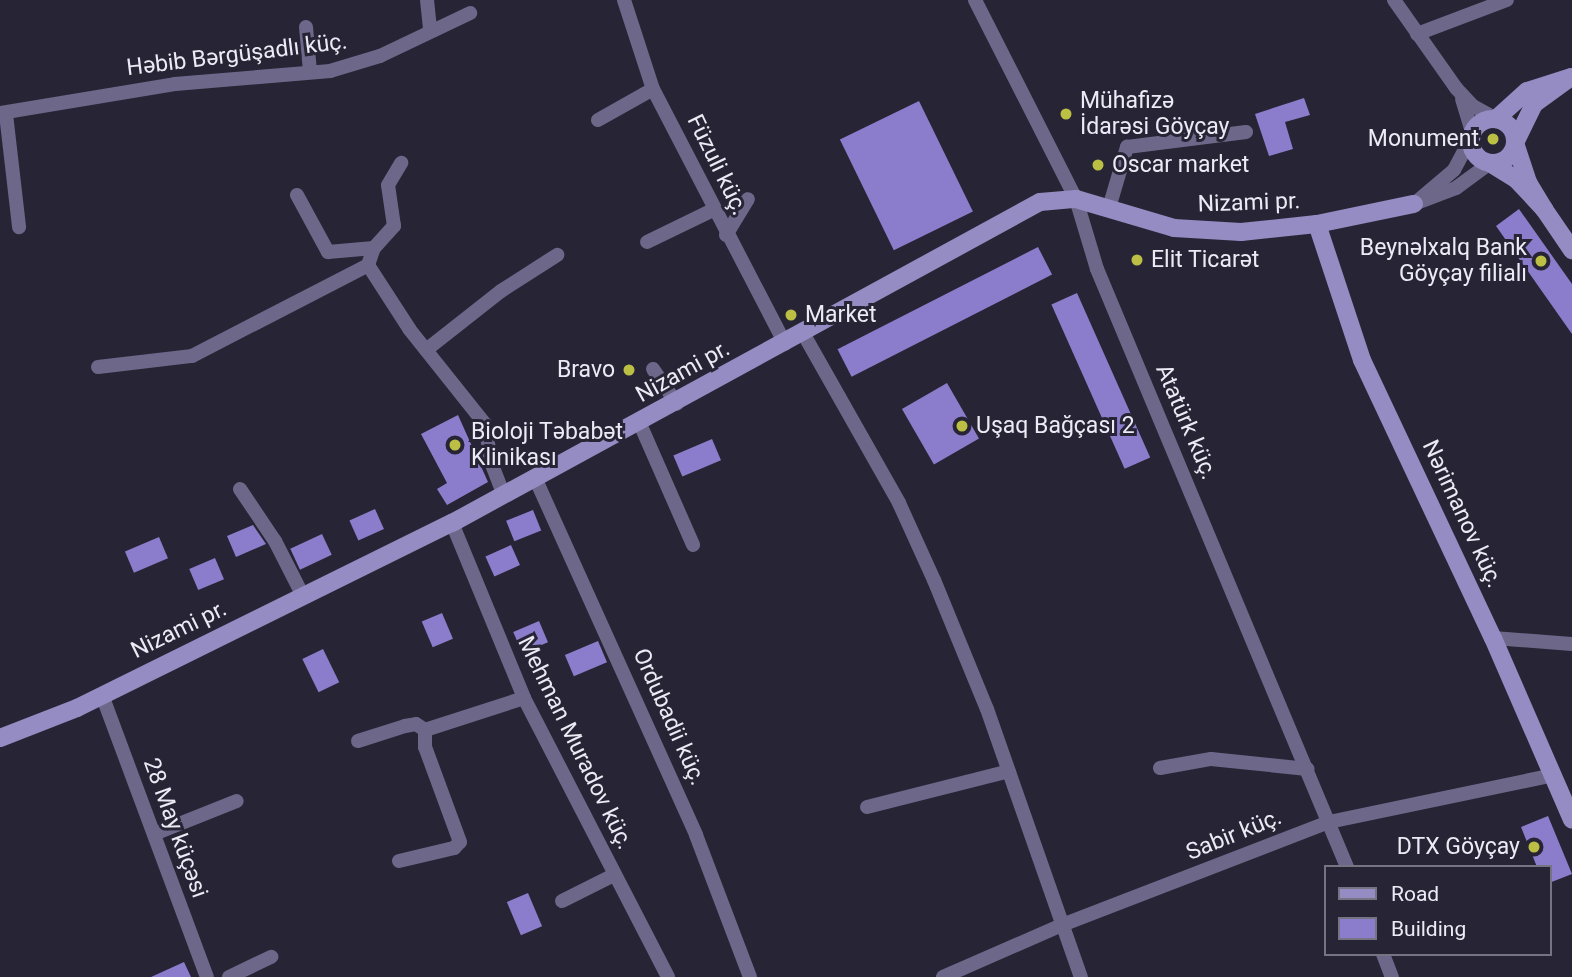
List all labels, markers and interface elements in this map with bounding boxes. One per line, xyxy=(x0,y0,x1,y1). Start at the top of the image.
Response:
street label: Həbib Bərgüşadlı küç. xyxy=(125,28,349,82)
place label: Mühafizə İdarəsi Göyçay xyxy=(1080,87,1229,141)
marker: Mühafizə İdarəsi Göyçay xyxy=(1058,106,1074,122)
street label: Füzuli küç. xyxy=(681,110,753,220)
place label: Monument xyxy=(1368,125,1479,153)
marker: Monument xyxy=(1485,131,1501,147)
place label: Oscar market xyxy=(1112,151,1249,179)
marker: Oscar market xyxy=(1090,157,1106,173)
street label: Nizami pr. xyxy=(1197,187,1301,219)
place label: Beynəlxalq Bank Göyçay filialı xyxy=(1360,234,1527,288)
place label: Elit Ticarət xyxy=(1151,246,1260,274)
marker: Elit Ticarət xyxy=(1129,252,1145,268)
marker: Beynəlxalq Bank Göyçay filialı xyxy=(1533,253,1549,269)
place label: Market xyxy=(805,301,877,329)
marker: Market xyxy=(783,307,799,323)
street label: Nizami pr. xyxy=(631,335,735,409)
place label: Bravo xyxy=(557,356,615,384)
street label: Atatürk küç. xyxy=(1149,360,1223,484)
marker: Bravo xyxy=(621,362,637,378)
place label: Uşaq Bağçası 2 xyxy=(976,412,1135,440)
place label: Bioloji Təbabət Klinikası xyxy=(471,418,623,472)
marker: Uşaq Bağçası 2 xyxy=(954,418,970,434)
marker: Bioloji Təbabət Klinikası xyxy=(445,435,465,455)
street label: Nərimanov küç. xyxy=(1416,436,1508,592)
street label: Nizami pr. xyxy=(127,595,231,665)
street label: Mehman Muradov küç. xyxy=(511,632,639,854)
street label: Ordubadii küç. xyxy=(627,644,711,790)
street label: 28 May küçəsi xyxy=(137,754,213,902)
street label: Sabir küç. xyxy=(1182,803,1286,867)
place label: DTX Göyçay xyxy=(1397,833,1520,861)
marker: DTX Göyçay xyxy=(1526,839,1542,855)
legend xyxy=(1324,865,1551,956)
text: Road xyxy=(1391,882,1439,906)
text: Building xyxy=(1391,917,1466,941)

